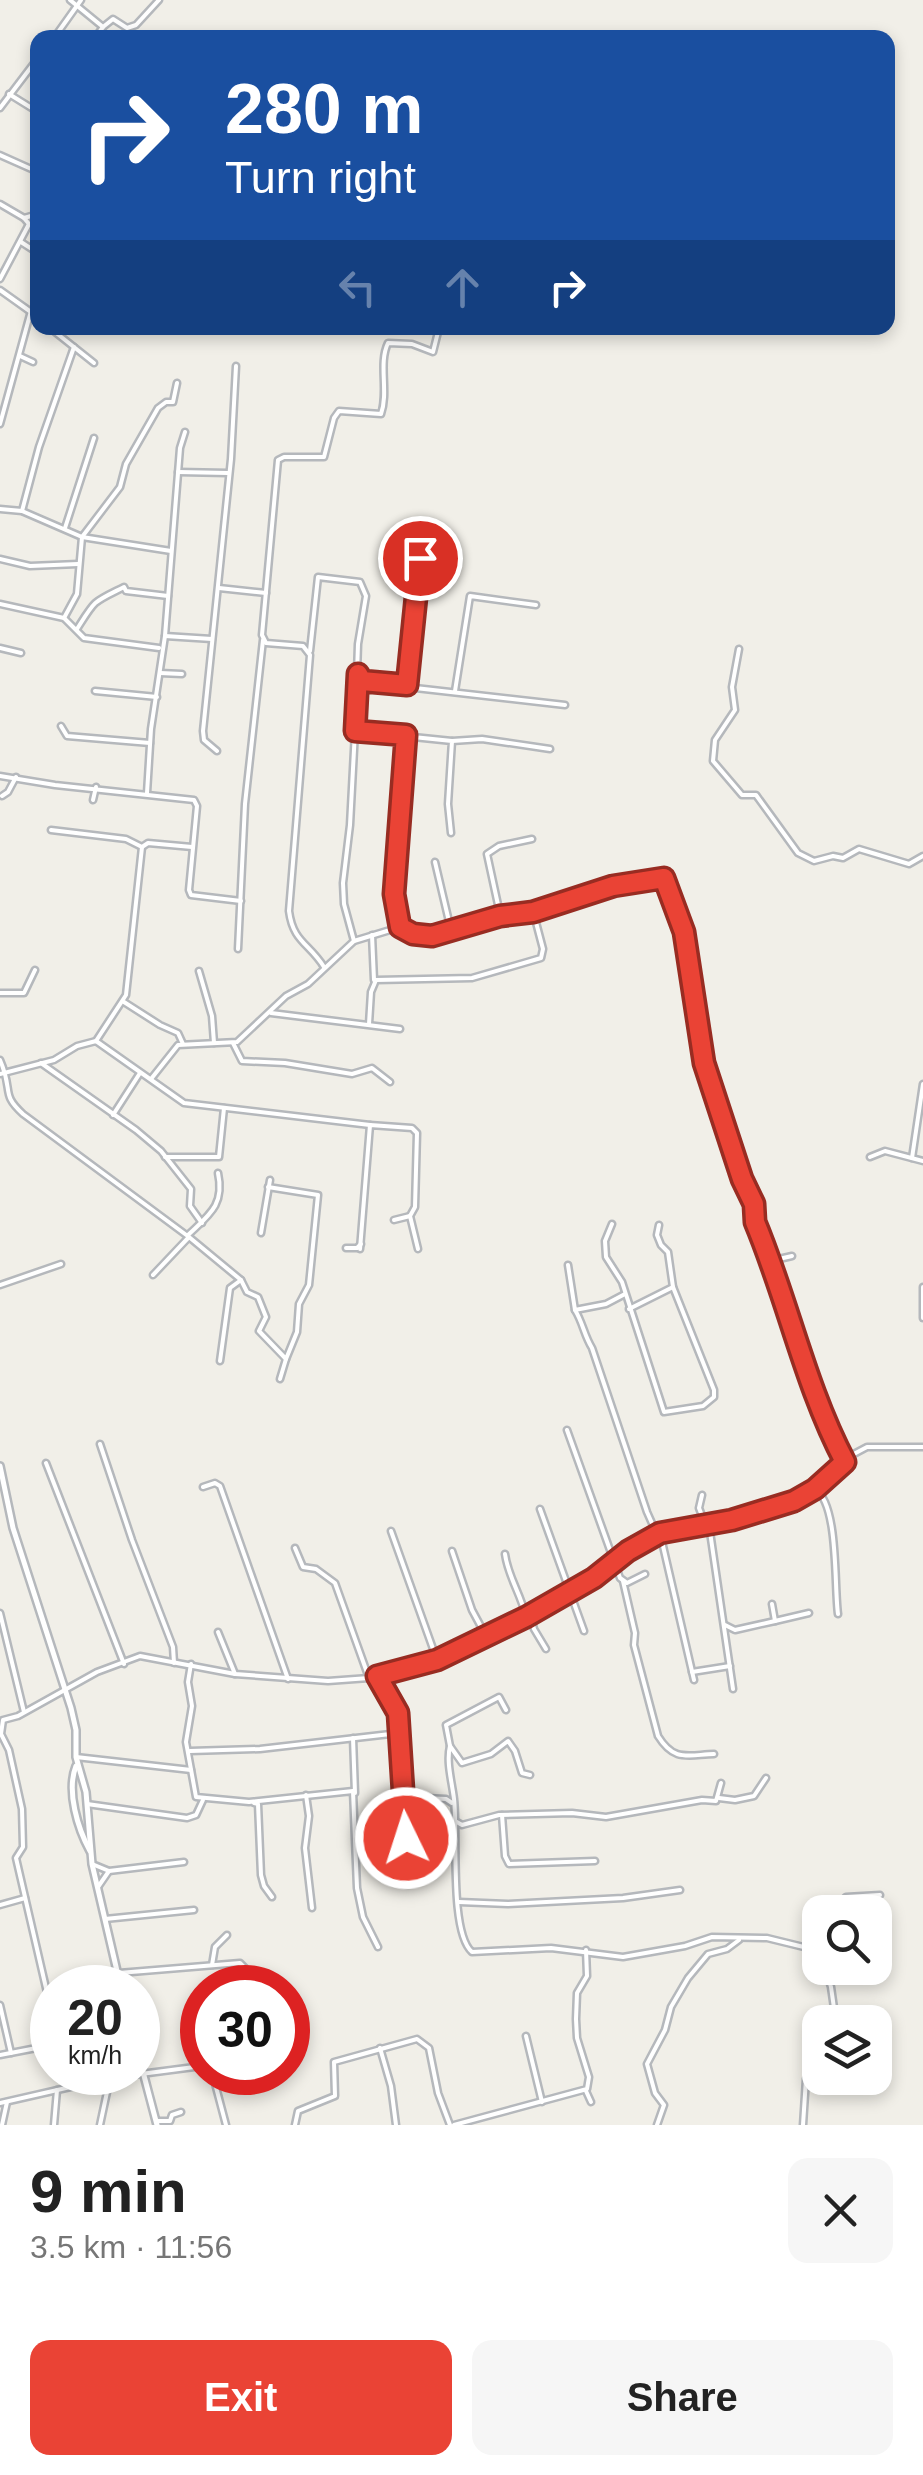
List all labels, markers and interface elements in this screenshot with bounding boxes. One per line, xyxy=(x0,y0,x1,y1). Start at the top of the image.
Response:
icon: right xyxy=(60,70,190,200)
text: 280 m xyxy=(225,70,423,148)
text: Turn right xyxy=(225,152,416,203)
icon: left xyxy=(330,260,385,315)
icon: ahead xyxy=(435,260,490,315)
icon: right xyxy=(540,260,595,315)
pin xyxy=(378,516,463,601)
icon: arrive xyxy=(393,531,448,586)
position arrow xyxy=(354,1786,458,1890)
map controls xyxy=(802,1895,892,2095)
button: search xyxy=(802,1895,892,1985)
speed limit sign: 30 xyxy=(180,1965,310,2095)
text: 20 xyxy=(67,1990,123,2046)
button: layers xyxy=(802,2005,892,2095)
text: km/h xyxy=(68,2041,122,2069)
text: 9 min xyxy=(30,2158,187,2225)
button: close xyxy=(788,2158,893,2263)
text: 3.5 km · 11:56 xyxy=(30,2229,232,2265)
button: Exit xyxy=(30,2340,452,2455)
button: Share xyxy=(472,2340,893,2455)

